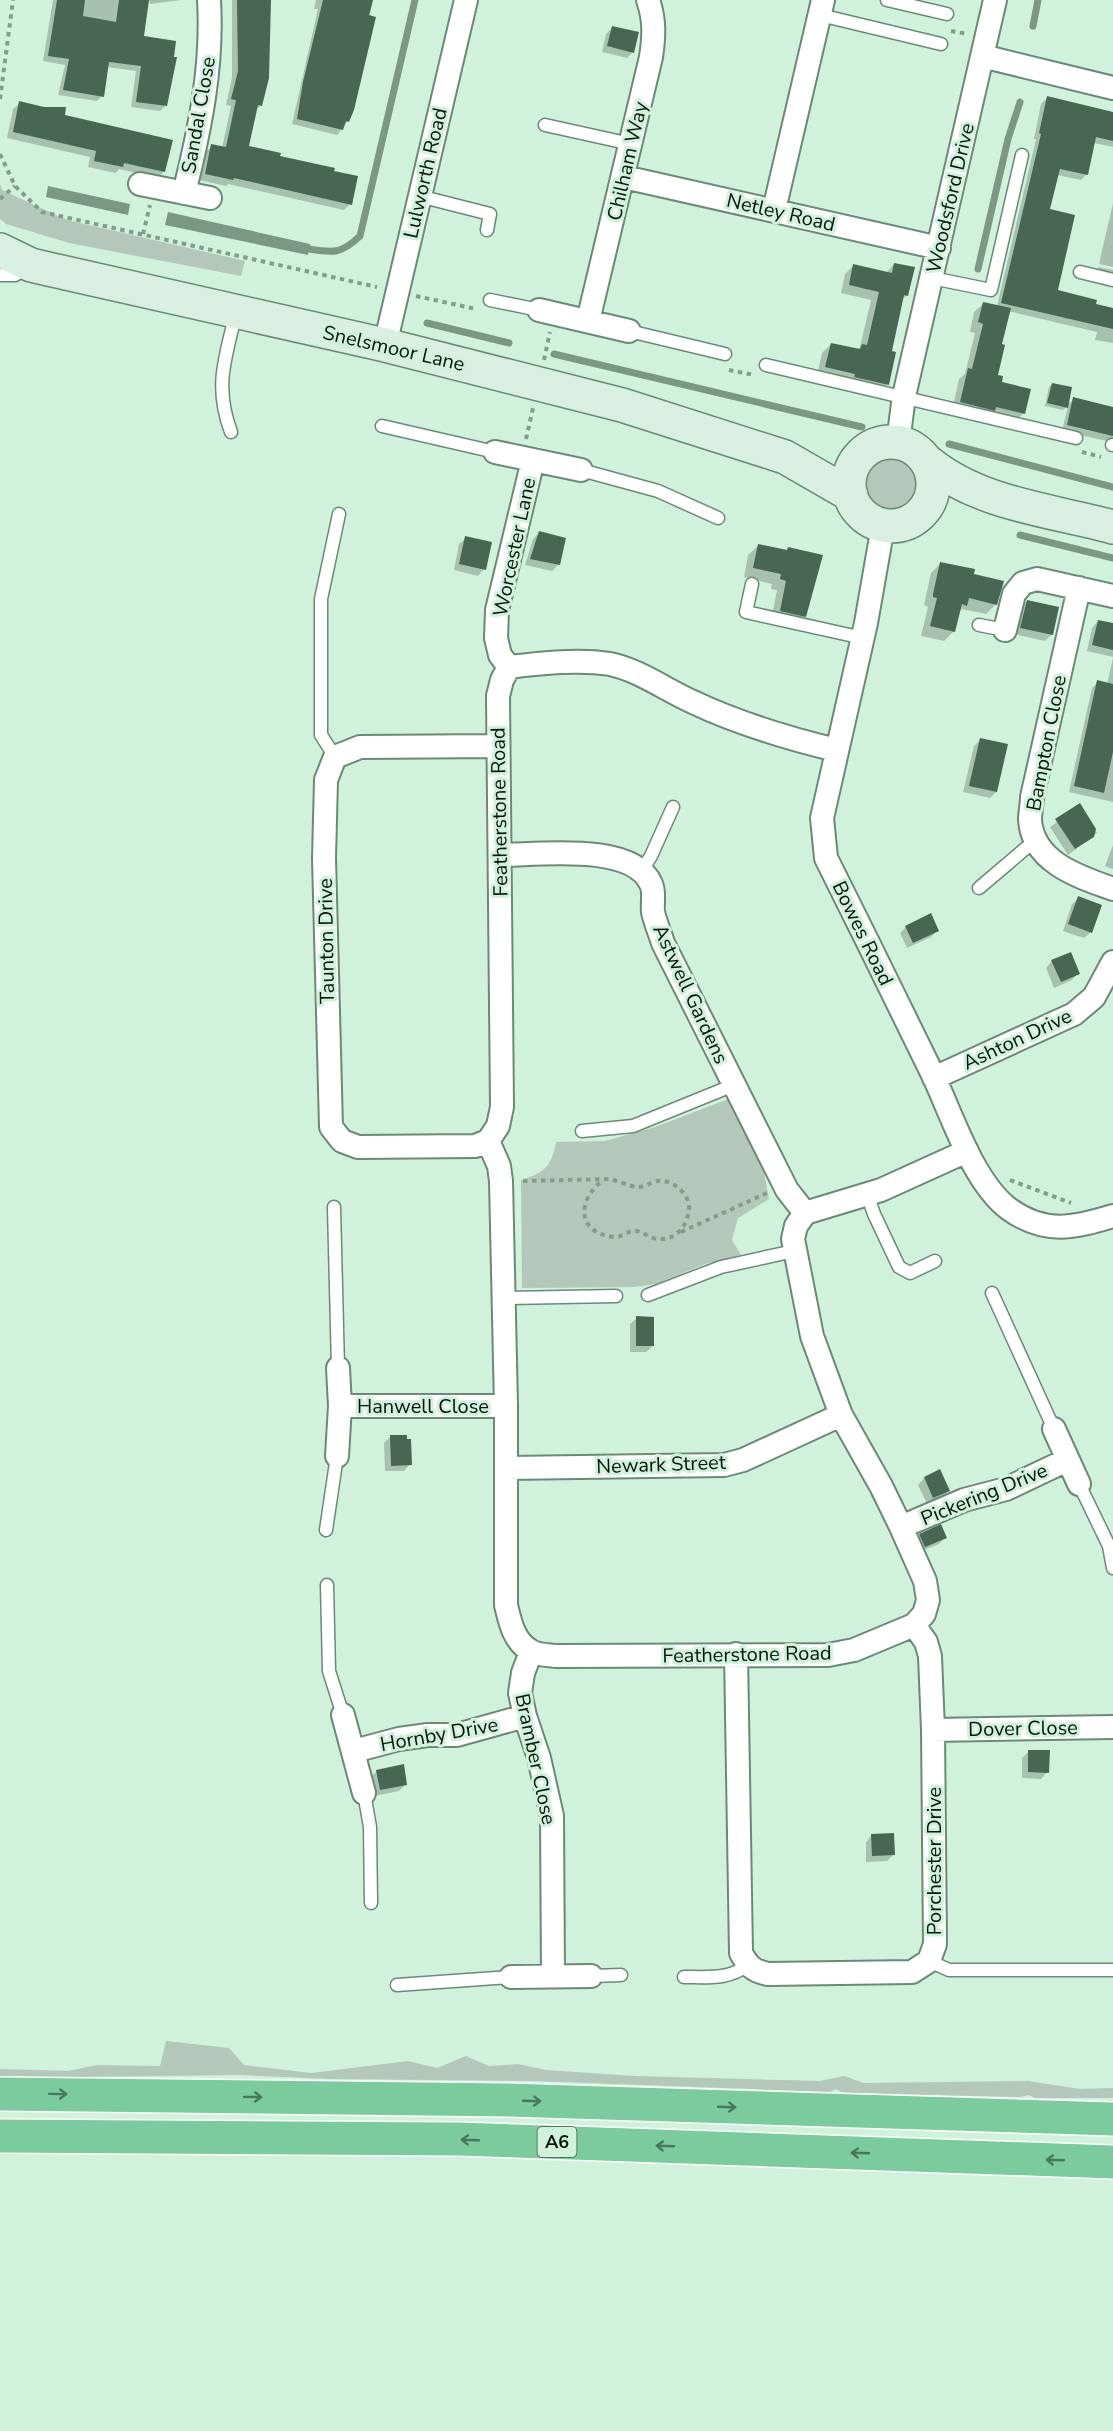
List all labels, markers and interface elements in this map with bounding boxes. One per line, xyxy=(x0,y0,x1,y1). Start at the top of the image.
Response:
street label: Sandal Close xyxy=(175,55,222,176)
street label: Chilham Way xyxy=(601,98,654,223)
street label: Lulworth Road xyxy=(397,105,454,241)
street label: Woodsford Drive xyxy=(920,120,981,276)
street label: Netley Road xyxy=(724,187,838,238)
street label: Snelsmoor Lane xyxy=(320,319,468,378)
street label: Worcester Lane xyxy=(487,475,542,619)
street label: Bampton Close xyxy=(1020,673,1073,813)
street label: Featherstone Road xyxy=(485,727,514,897)
street label: Bowes Road xyxy=(826,876,899,990)
street label: Taunton Drive xyxy=(312,878,341,1004)
street label: Astwell Gardens xyxy=(646,920,735,1068)
street label: Ashton Drive xyxy=(958,1002,1076,1076)
street label: Hanwell Close xyxy=(357,1393,489,1420)
street label: Newark Street xyxy=(596,1449,727,1480)
street label: Pickering Drive xyxy=(917,1457,1052,1532)
street label: Featherstone Road xyxy=(662,1640,832,1669)
street label: Bramber Close xyxy=(508,1691,563,1827)
street label: Hornby Drive xyxy=(378,1711,500,1758)
street label: Dover Close xyxy=(968,1714,1078,1743)
street label: Porchester Drive xyxy=(921,1787,948,1935)
one-way arrow xyxy=(48,2088,68,2100)
one-way arrow xyxy=(243,2091,263,2102)
one-way arrow xyxy=(522,2095,542,2106)
one-way arrow xyxy=(717,2101,737,2112)
road number: A6 xyxy=(538,2127,576,2157)
one-way arrow xyxy=(460,2134,480,2145)
one-way arrow xyxy=(655,2140,675,2152)
one-way arrow xyxy=(850,2147,870,2158)
one-way arrow xyxy=(1045,2154,1065,2165)

